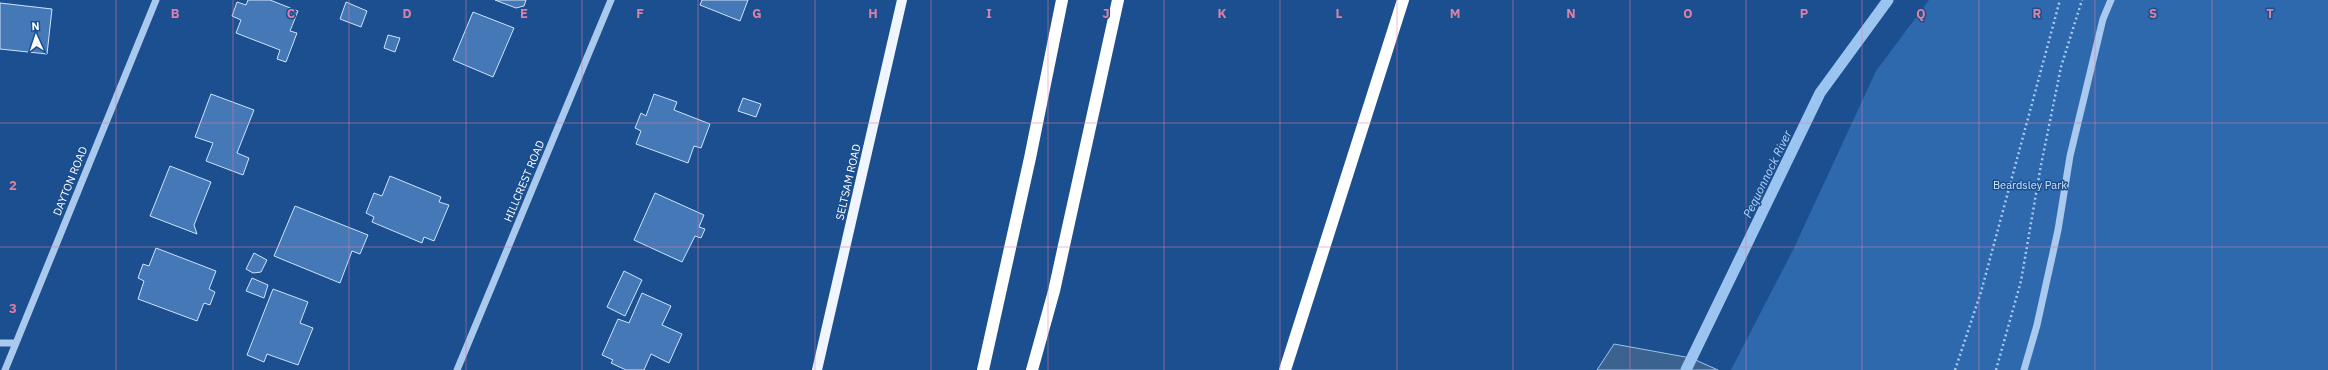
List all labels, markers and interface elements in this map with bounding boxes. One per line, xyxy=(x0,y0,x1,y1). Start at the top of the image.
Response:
text: B xyxy=(171,5,180,22)
text: C xyxy=(287,5,296,22)
text: D xyxy=(402,5,412,22)
text: E xyxy=(520,5,528,22)
text: F xyxy=(636,5,644,22)
text: G xyxy=(752,5,762,22)
text: H xyxy=(868,5,878,22)
text: I xyxy=(986,5,992,22)
text: J xyxy=(1102,5,1110,22)
text: K xyxy=(1217,5,1227,22)
text: L xyxy=(1336,5,1343,22)
text: M xyxy=(1450,5,1460,22)
text: N xyxy=(1566,5,1576,22)
text: O xyxy=(1683,5,1693,22)
text: P xyxy=(1800,5,1809,22)
text: Q xyxy=(1916,5,1926,22)
text: R xyxy=(2033,5,2042,22)
text: S xyxy=(2149,5,2157,22)
text: T xyxy=(2266,5,2274,22)
north arrow xyxy=(16,16,56,56)
text: N xyxy=(31,19,40,33)
water label: Pequonnock River xyxy=(1739,127,1795,220)
street label: HILLCREST ROAD xyxy=(501,138,547,224)
street label: SELTSAM ROAD xyxy=(832,143,864,221)
street label: DAYTON ROAD xyxy=(50,144,90,218)
text: 2 xyxy=(9,177,17,194)
park label: Beardsley Park xyxy=(1993,178,2067,192)
text: 3 xyxy=(9,300,17,317)

